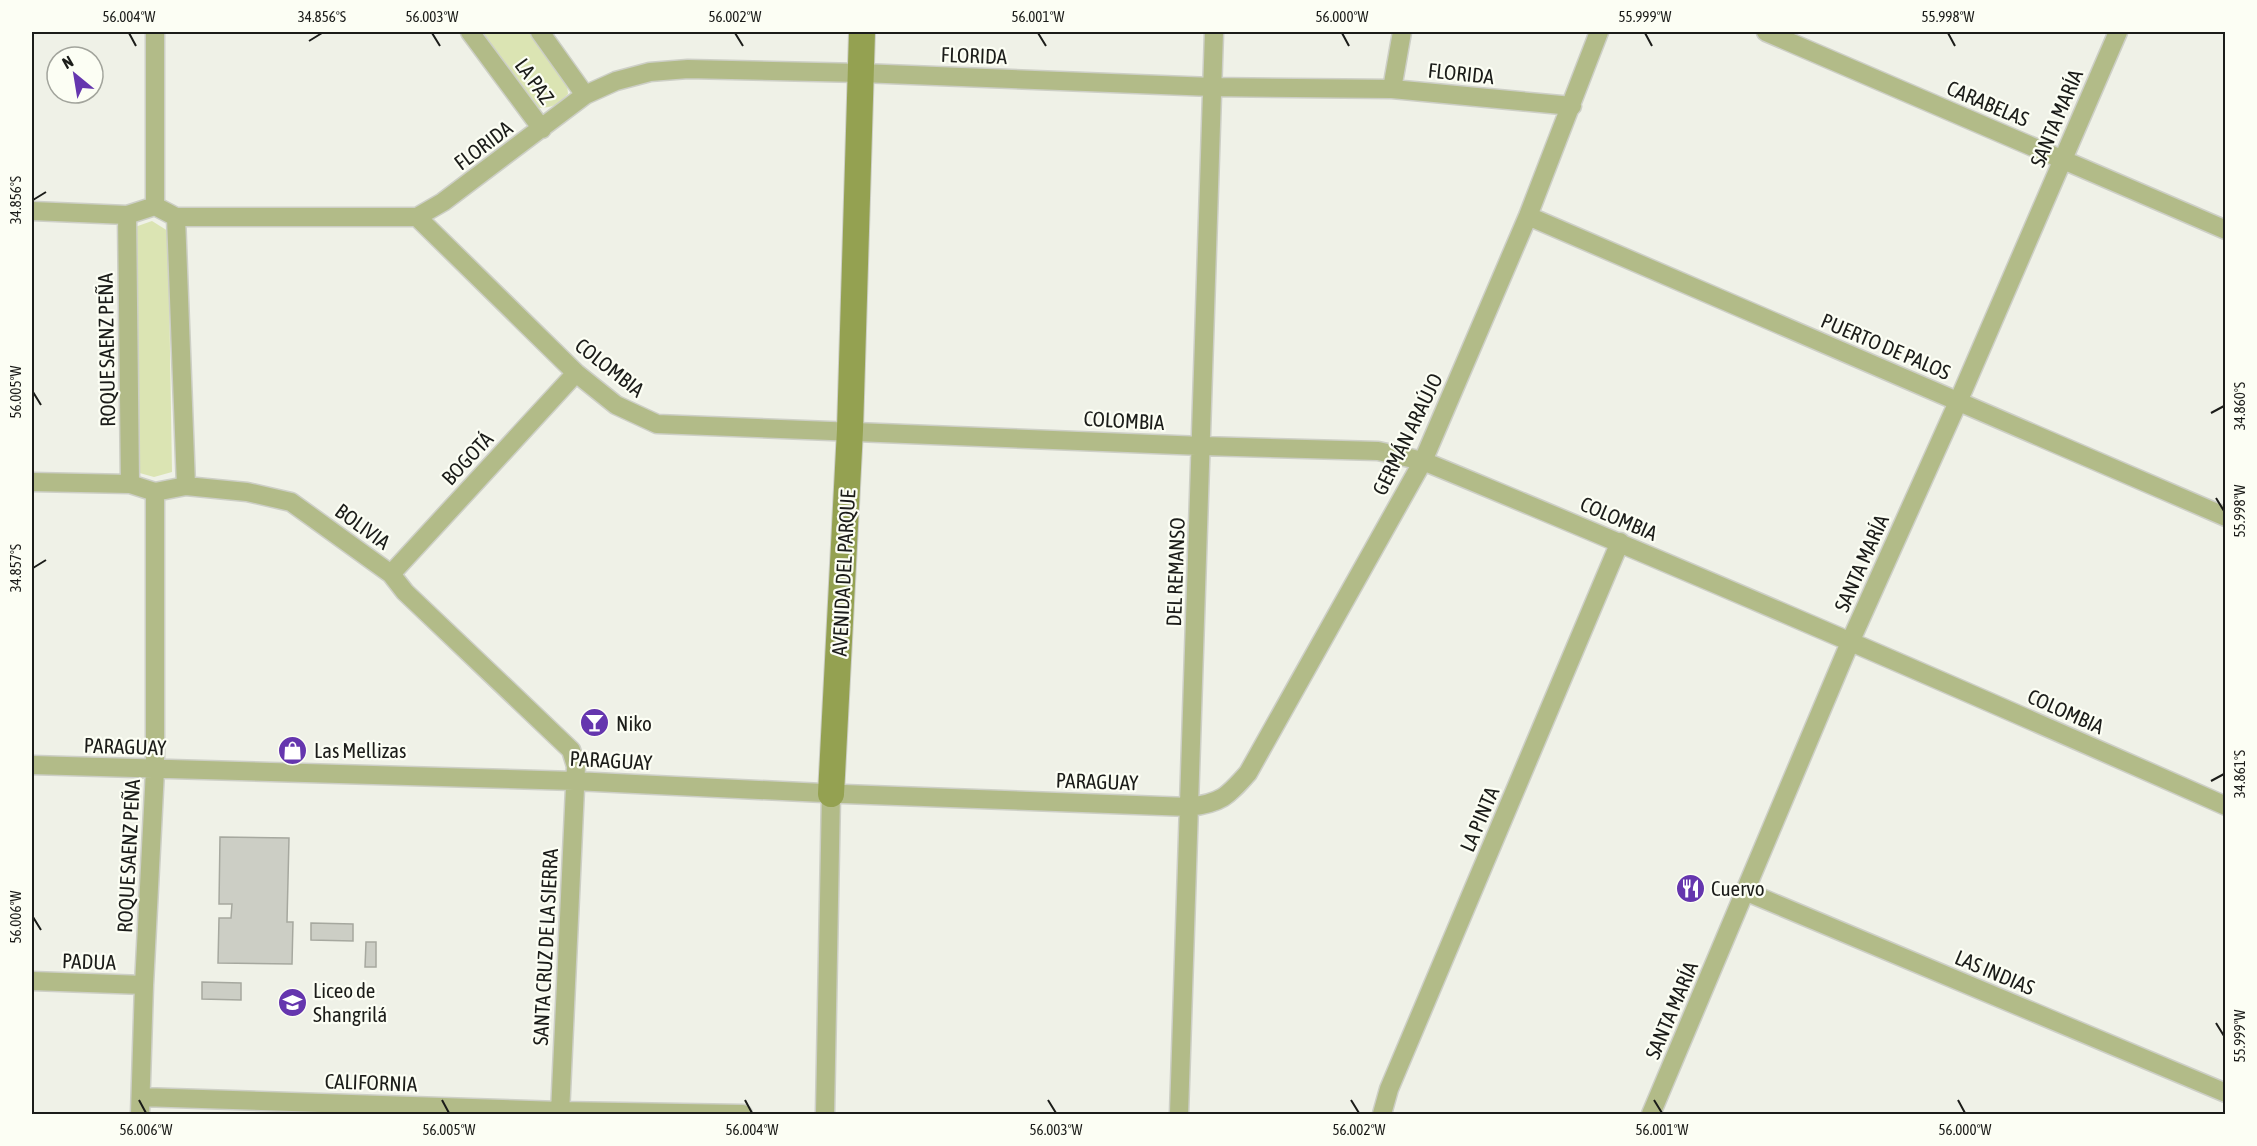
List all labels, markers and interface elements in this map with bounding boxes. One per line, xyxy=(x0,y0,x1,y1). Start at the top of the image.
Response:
text: 56.004°W xyxy=(103,8,156,25)
text: 34.856°S xyxy=(298,8,346,25)
text: 56.003°W xyxy=(406,8,459,25)
text: 56.002°W xyxy=(709,8,762,25)
text: 56.001°W xyxy=(1012,8,1065,25)
text: 56.000°W xyxy=(1316,8,1369,25)
text: 55.999°W xyxy=(1619,8,1672,25)
text: 55.998°W xyxy=(1922,8,1975,25)
street label: FLORIDA xyxy=(940,42,1008,68)
north arrow xyxy=(45,45,105,105)
text: N xyxy=(59,52,76,72)
street label: LA PAZ xyxy=(510,54,560,108)
street label: FLORIDA xyxy=(1427,58,1496,88)
street label: SANTA MARÍA xyxy=(2025,65,2088,170)
street label: CARABELAS xyxy=(1943,75,2033,131)
street label: FLORIDA xyxy=(449,115,517,175)
text: 34.856°S xyxy=(7,176,24,224)
street label: ROQUE SAENZ PEÑA xyxy=(93,272,119,427)
street label: PUERTO DE PALOS xyxy=(1818,308,1954,384)
street label: COLOMBIA xyxy=(571,333,650,402)
text: 56.005°W xyxy=(7,365,24,418)
street label: GERMÁN ARAÚJO xyxy=(1367,369,1447,499)
text: 34.860°S xyxy=(2231,382,2248,430)
street label: COLOMBIA xyxy=(1083,406,1166,434)
street label: BOGOTÁ xyxy=(436,426,498,490)
text: 55.998°W xyxy=(2231,484,2248,537)
street label: AVENIDA DEL PARQUE xyxy=(827,489,859,657)
street label: COLOMBIA xyxy=(1577,491,1662,545)
street label: BOLIVIA xyxy=(331,498,396,554)
street label: SANTA MARÍA xyxy=(1829,510,1893,615)
street label: DEL REMANSO xyxy=(1161,517,1189,627)
text: 34.857°S xyxy=(7,544,24,592)
street label: COLOMBIA xyxy=(2024,684,2108,739)
bar icon: Niko xyxy=(579,707,611,739)
place label: Niko xyxy=(616,711,652,735)
street label: PARAGUAY xyxy=(83,733,167,759)
shop icon: Las Mellizas xyxy=(277,734,309,766)
place label: Las Mellizas xyxy=(314,738,406,762)
street label: PARAGUAY xyxy=(569,746,654,774)
text: 34.861°S xyxy=(2231,750,2248,798)
street label: PARAGUAY xyxy=(1055,768,1139,794)
street label: ROQUE SAENZ PEÑA xyxy=(112,778,144,933)
street label: LA PINTA xyxy=(1455,782,1504,855)
street label: SANTA CRUZ DE LA SIERRA xyxy=(528,847,562,1046)
restaurant icon: Cuervo xyxy=(1674,872,1706,904)
place label: Cuervo xyxy=(1711,876,1765,900)
text: 56.006°W xyxy=(7,890,24,943)
street label: LAS INDIAS xyxy=(1952,945,2039,1000)
street label: PADUA xyxy=(62,948,117,974)
street label: SANTA MARÍA xyxy=(1640,957,1703,1062)
place label: Liceo de Shangrilá xyxy=(313,978,387,1026)
school or university icon: Liceo de Shangrilá xyxy=(276,986,308,1018)
text: 55.999°W xyxy=(2231,1009,2248,1062)
street label: CALIFORNIA xyxy=(324,1068,418,1096)
text: 56.006°W xyxy=(120,1121,173,1138)
text: 56.005°W xyxy=(423,1121,476,1138)
text: 56.004°W xyxy=(726,1121,779,1138)
text: 56.003°W xyxy=(1030,1121,1083,1138)
text: 56.002°W xyxy=(1333,1121,1386,1138)
text: 56.001°W xyxy=(1636,1121,1689,1138)
text: 56.000°W xyxy=(1939,1121,1992,1138)

